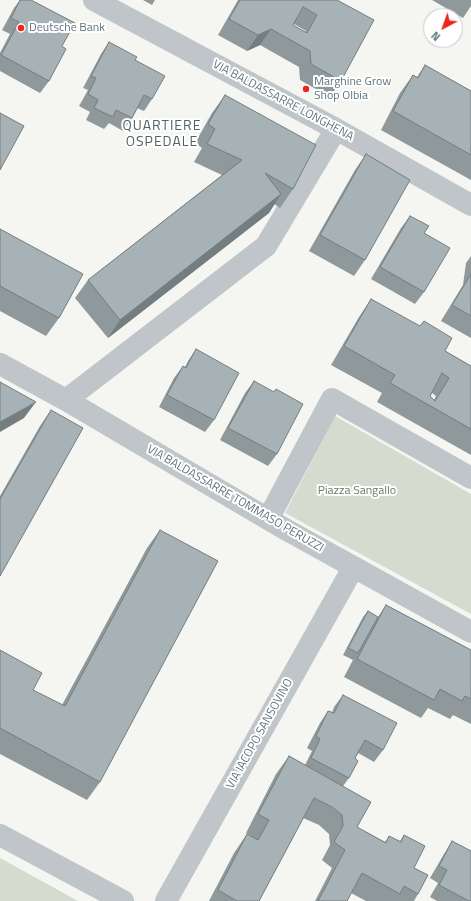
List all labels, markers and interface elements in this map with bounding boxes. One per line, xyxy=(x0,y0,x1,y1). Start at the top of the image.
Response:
north arrow xyxy=(423,8,463,48)
place label: Deutsche Bank xyxy=(29,21,105,35)
marker: Deutsche Bank xyxy=(16,23,26,33)
text: N xyxy=(428,28,444,45)
street label: VIA BALDASSARRE LONGHENA xyxy=(210,58,356,144)
place label: Marghine Grow Shop Olbia xyxy=(314,75,391,103)
marker: Marghine Grow Shop Olbia xyxy=(301,84,311,94)
district label: QUARTIERE OSPEDALE xyxy=(123,119,201,152)
street label: VIA BALDASSARRE TOMMASO PERUZZI xyxy=(144,442,326,556)
park label: Piazza Sangallo xyxy=(318,484,396,498)
street label: VIA IACOPO SANSOVINO xyxy=(224,676,296,792)

